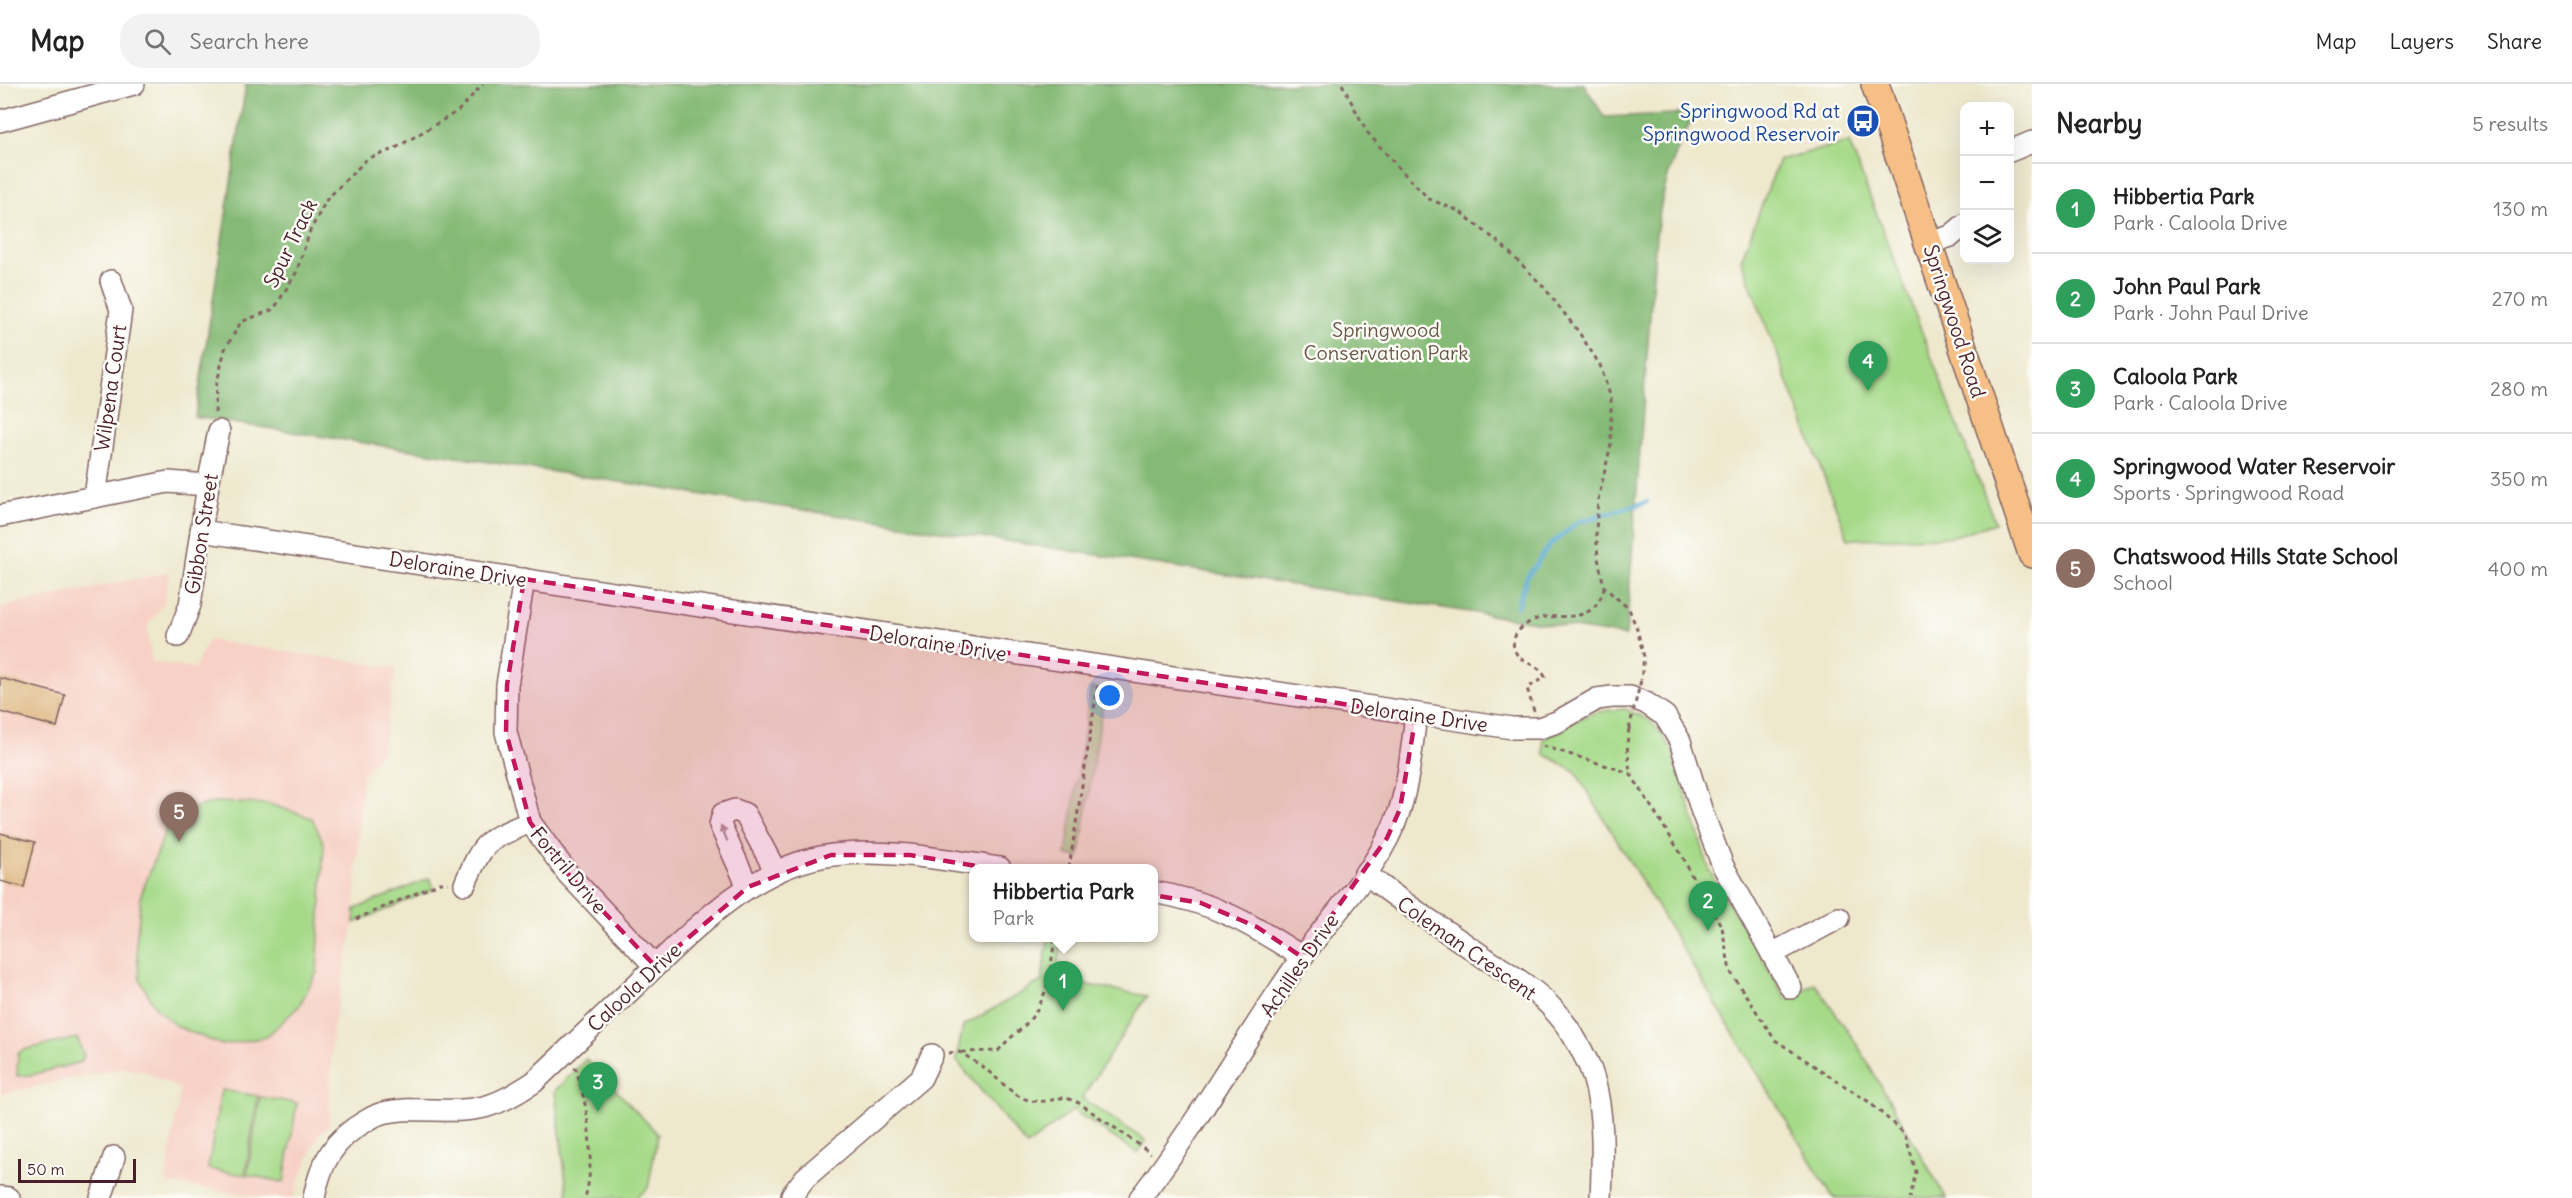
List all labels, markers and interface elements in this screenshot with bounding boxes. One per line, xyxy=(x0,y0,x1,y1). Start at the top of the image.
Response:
search box xyxy=(120,14,540,68)
text: Map xyxy=(30,23,84,59)
icon: search xyxy=(141,25,174,58)
text: Search here xyxy=(189,27,309,55)
text: Map xyxy=(2316,28,2356,55)
text: Layers xyxy=(2389,28,2454,55)
text: Share xyxy=(2487,28,2542,55)
place label: Springwood Rd at Springwood Reservoir xyxy=(1643,98,1840,146)
map controls xyxy=(1960,102,2014,264)
button: + xyxy=(1960,102,2014,156)
bus stop icon: Springwood Rd at Springwood Reservoir xyxy=(1845,103,1881,139)
text: Nearby xyxy=(2056,107,2142,140)
text: 5 results xyxy=(2472,111,2548,136)
button: − xyxy=(1960,156,2014,210)
text: Hibbertia Park xyxy=(2113,182,2254,210)
street label: Spur Track xyxy=(258,194,322,292)
text: 1 xyxy=(2072,196,2079,221)
text: 130 m xyxy=(2493,196,2548,221)
button: layers xyxy=(1960,210,2014,264)
text: Park · Caloola Drive xyxy=(2113,210,2288,235)
street label: Springwood Road xyxy=(1918,241,1992,401)
text: John Paul Park xyxy=(2113,272,2261,300)
text: 2 xyxy=(2070,286,2081,311)
text: 270 m xyxy=(2492,286,2548,311)
text: Park · John Paul Drive xyxy=(2113,300,2309,325)
park label: Springwood Conservation Park xyxy=(1304,317,1468,365)
street label: Wilpena Court xyxy=(89,323,131,453)
pin: 4 xyxy=(1848,342,1888,391)
text: Caloola Park xyxy=(2113,362,2238,390)
text: 3 xyxy=(2070,376,2081,401)
text: 280 m xyxy=(2490,376,2548,401)
text: Park · Caloola Drive xyxy=(2113,390,2288,415)
text: Springwood Water Reservoir xyxy=(2113,452,2395,480)
text: 4 xyxy=(2070,466,2081,491)
text: 350 m xyxy=(2490,466,2548,491)
street label: Gibbon Street xyxy=(179,472,223,596)
text: Sports · Springwood Road xyxy=(2113,480,2344,505)
text: Chatswood Hills State School xyxy=(2113,542,2398,570)
street label: Deloraine Drive xyxy=(387,546,529,592)
text: 5 xyxy=(2070,556,2081,581)
text: 400 m xyxy=(2488,556,2548,581)
text: School xyxy=(2113,570,2173,595)
street label: Deloraine Drive xyxy=(867,620,1009,666)
your location xyxy=(1095,681,1124,710)
street label: Deloraine Drive xyxy=(1348,693,1490,737)
pin: 5 xyxy=(160,792,198,842)
street label: Fortril Drive xyxy=(525,821,613,919)
one-way arrow xyxy=(719,824,729,842)
popup xyxy=(969,864,1158,942)
text: Hibbertia Park xyxy=(993,877,1134,905)
pin: 2 xyxy=(1688,882,1728,931)
street label: Coleman Crescent xyxy=(1393,891,1542,1005)
text: Park xyxy=(993,905,1034,930)
street label: Achilles Drive xyxy=(1254,909,1344,1021)
street label: Caloola Drive xyxy=(582,937,686,1037)
pin: 1 xyxy=(1044,962,1082,1011)
pin: 3 xyxy=(578,1062,618,1112)
scale bar xyxy=(18,1156,136,1184)
text: 50 m xyxy=(27,1159,65,1179)

